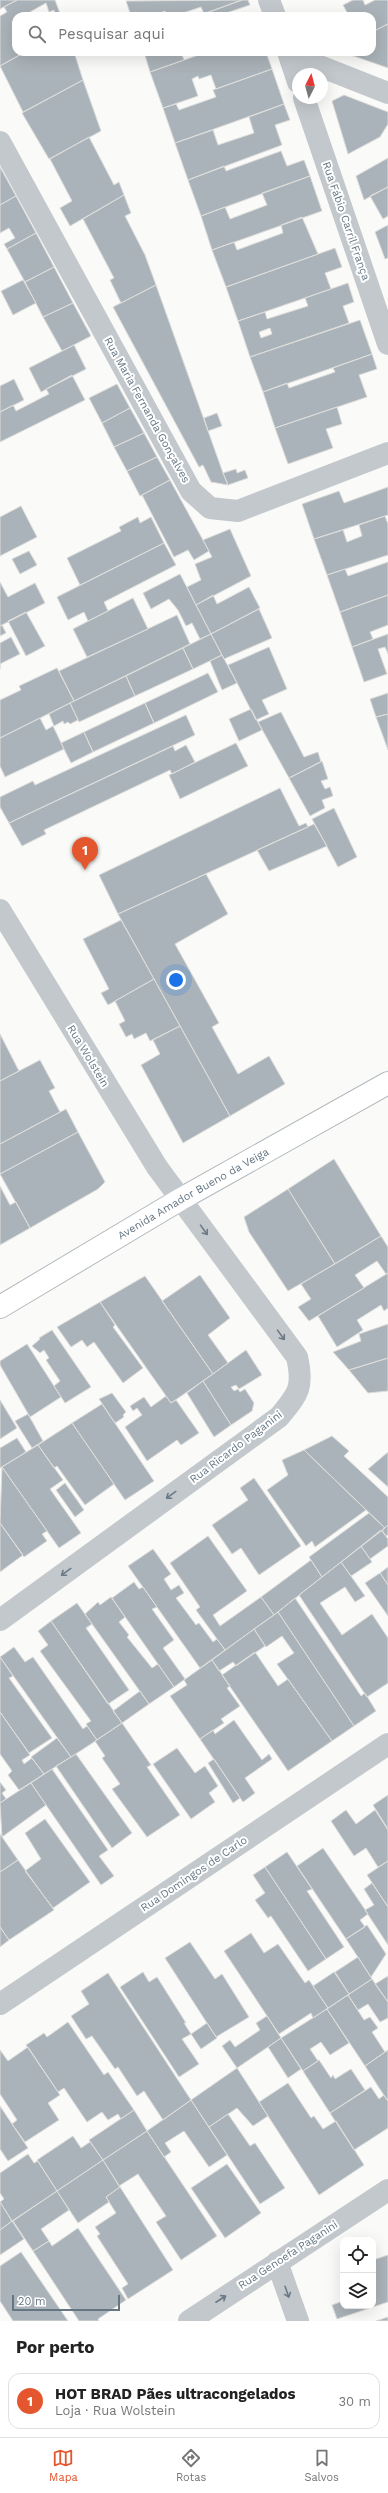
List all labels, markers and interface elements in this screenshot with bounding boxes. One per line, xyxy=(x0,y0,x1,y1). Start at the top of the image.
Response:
search box xyxy=(12,12,376,56)
icon: search xyxy=(26,23,48,45)
text: Pesquisar aqui xyxy=(58,25,165,43)
north arrow xyxy=(292,68,328,104)
street label: Rua Fábio Carril França xyxy=(320,160,372,282)
street label: Rua Maria Fernanda Gonçalves xyxy=(101,335,193,485)
pin: 1 xyxy=(72,837,98,870)
your location xyxy=(166,970,186,990)
street label: Rua Wolstein xyxy=(64,1023,112,1089)
street label: Avenida Amador Bueno da Veiga xyxy=(115,1145,271,1242)
one-way arrow xyxy=(200,1225,208,1236)
one-way arrow xyxy=(277,1329,285,1340)
street label: Rua Ricardo Paganini xyxy=(187,1408,285,1486)
one-way arrow xyxy=(166,1491,177,1500)
one-way arrow xyxy=(61,1568,72,1576)
street label: Rua Domingos de Carlo xyxy=(138,1833,250,1915)
street label: Rua Genoefa Paganini xyxy=(236,2218,340,2292)
map controls xyxy=(340,2237,376,2309)
button: locate xyxy=(340,2237,376,2273)
button: layers xyxy=(340,2273,376,2309)
one-way arrow xyxy=(284,2285,292,2297)
scale bar xyxy=(12,2293,120,2312)
text: 20 m xyxy=(18,2295,46,2308)
one-way arrow xyxy=(216,2295,227,2304)
text: Por perto xyxy=(16,2337,94,2357)
text: HOT BRAD Pães ultracongelados xyxy=(55,2385,295,2403)
text: 1 xyxy=(27,2394,33,2409)
text: 30 m xyxy=(339,2394,371,2409)
text: Loja · Rua Wolstein xyxy=(55,2403,176,2418)
tab: Mapa xyxy=(49,2447,78,2484)
tab: Rotas xyxy=(176,2447,206,2484)
tab: Salvos xyxy=(304,2447,339,2484)

